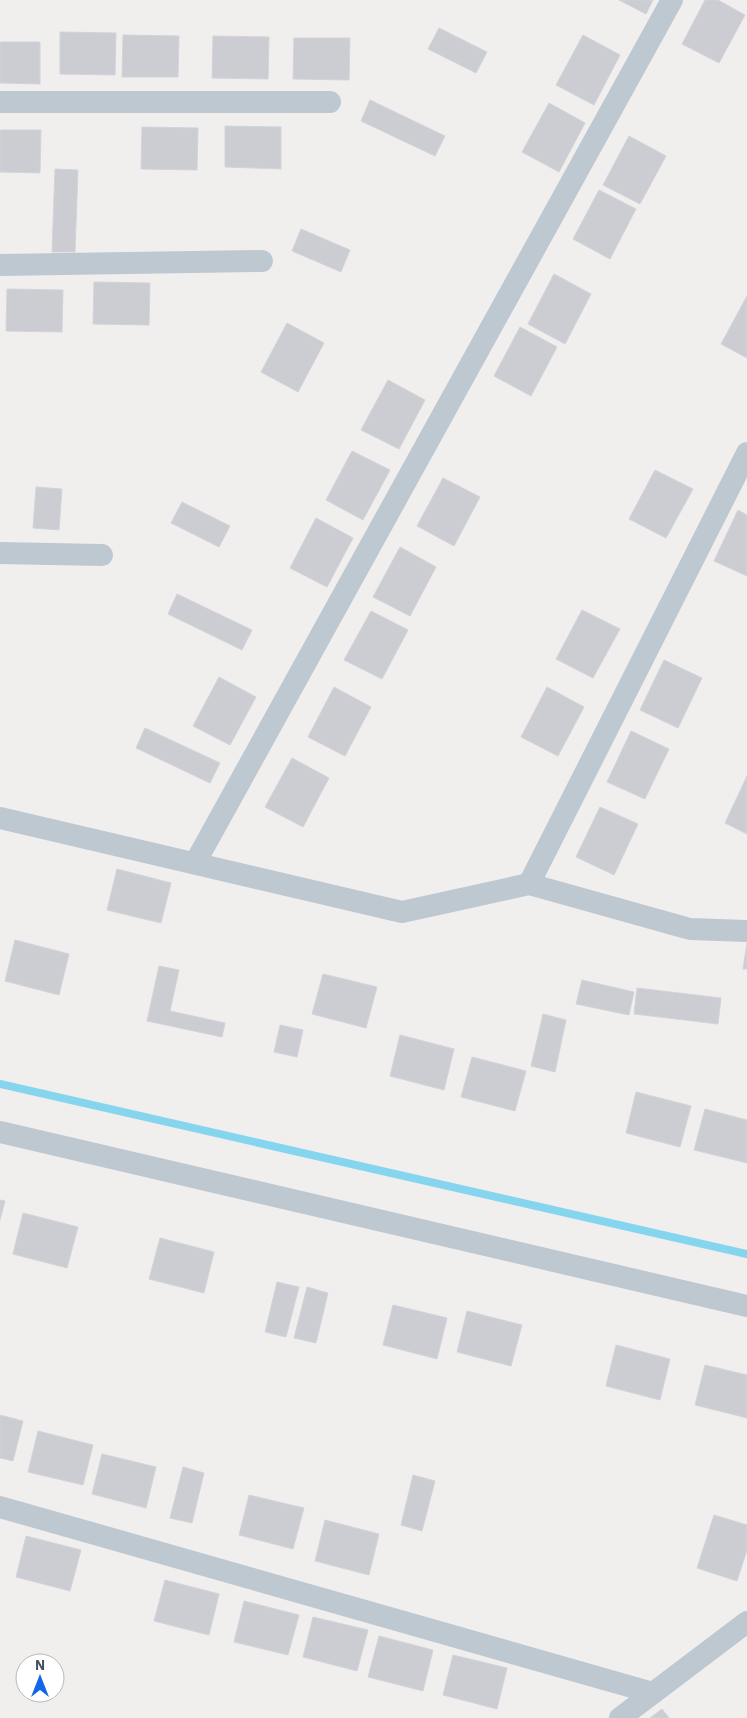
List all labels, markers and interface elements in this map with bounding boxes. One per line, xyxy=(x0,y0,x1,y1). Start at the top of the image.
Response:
north arrow xyxy=(15,1653,65,1703)
text: N xyxy=(35,1656,45,1674)

